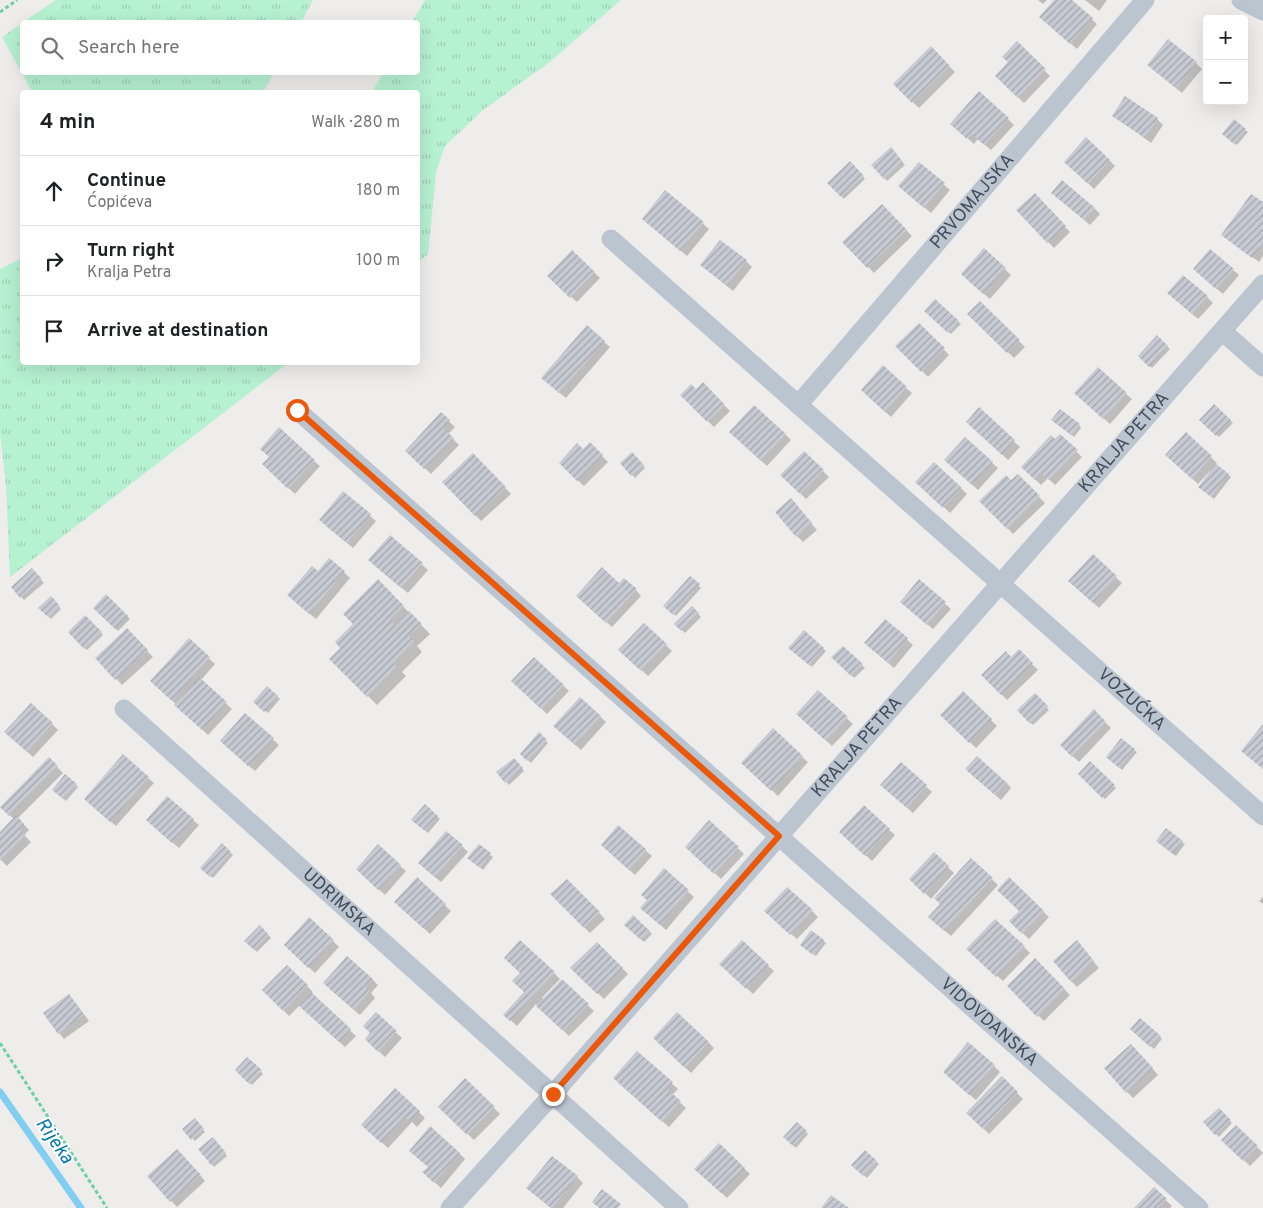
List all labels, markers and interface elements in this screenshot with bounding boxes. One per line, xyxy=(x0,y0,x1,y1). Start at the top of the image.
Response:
map controls xyxy=(1203,15,1248,105)
button: + xyxy=(1203,15,1248,60)
search box xyxy=(20,20,420,75)
icon: search xyxy=(38,34,66,62)
text: Search here xyxy=(78,36,180,60)
button: − xyxy=(1203,60,1248,105)
text: 4 min xyxy=(40,109,96,136)
text: Walk · 280 m xyxy=(311,113,400,133)
street label: PRVOMAJSKA xyxy=(925,149,1020,254)
text: Continue xyxy=(87,169,166,193)
icon: ahead xyxy=(40,177,68,205)
text: 180 m xyxy=(357,181,400,201)
text: Ćopićeva xyxy=(87,193,152,213)
text: Turn right xyxy=(87,239,175,263)
icon: right xyxy=(40,247,68,275)
text: 100 m xyxy=(356,251,400,271)
text: Kralja Petra xyxy=(87,263,171,283)
icon: arrive xyxy=(40,317,68,345)
text: Arrive at destination xyxy=(87,319,268,343)
street label: KRALJA PETRA xyxy=(1074,387,1174,498)
route start xyxy=(286,399,309,422)
street label: VOZUĆKA xyxy=(1092,663,1170,736)
street label: KRALJA PETRA xyxy=(807,692,908,802)
street label: UDRIMSKA xyxy=(297,863,380,941)
street label: VIDOVDANSKA xyxy=(935,973,1043,1072)
route end xyxy=(542,1083,565,1106)
water label: Rijeka xyxy=(30,1113,79,1169)

